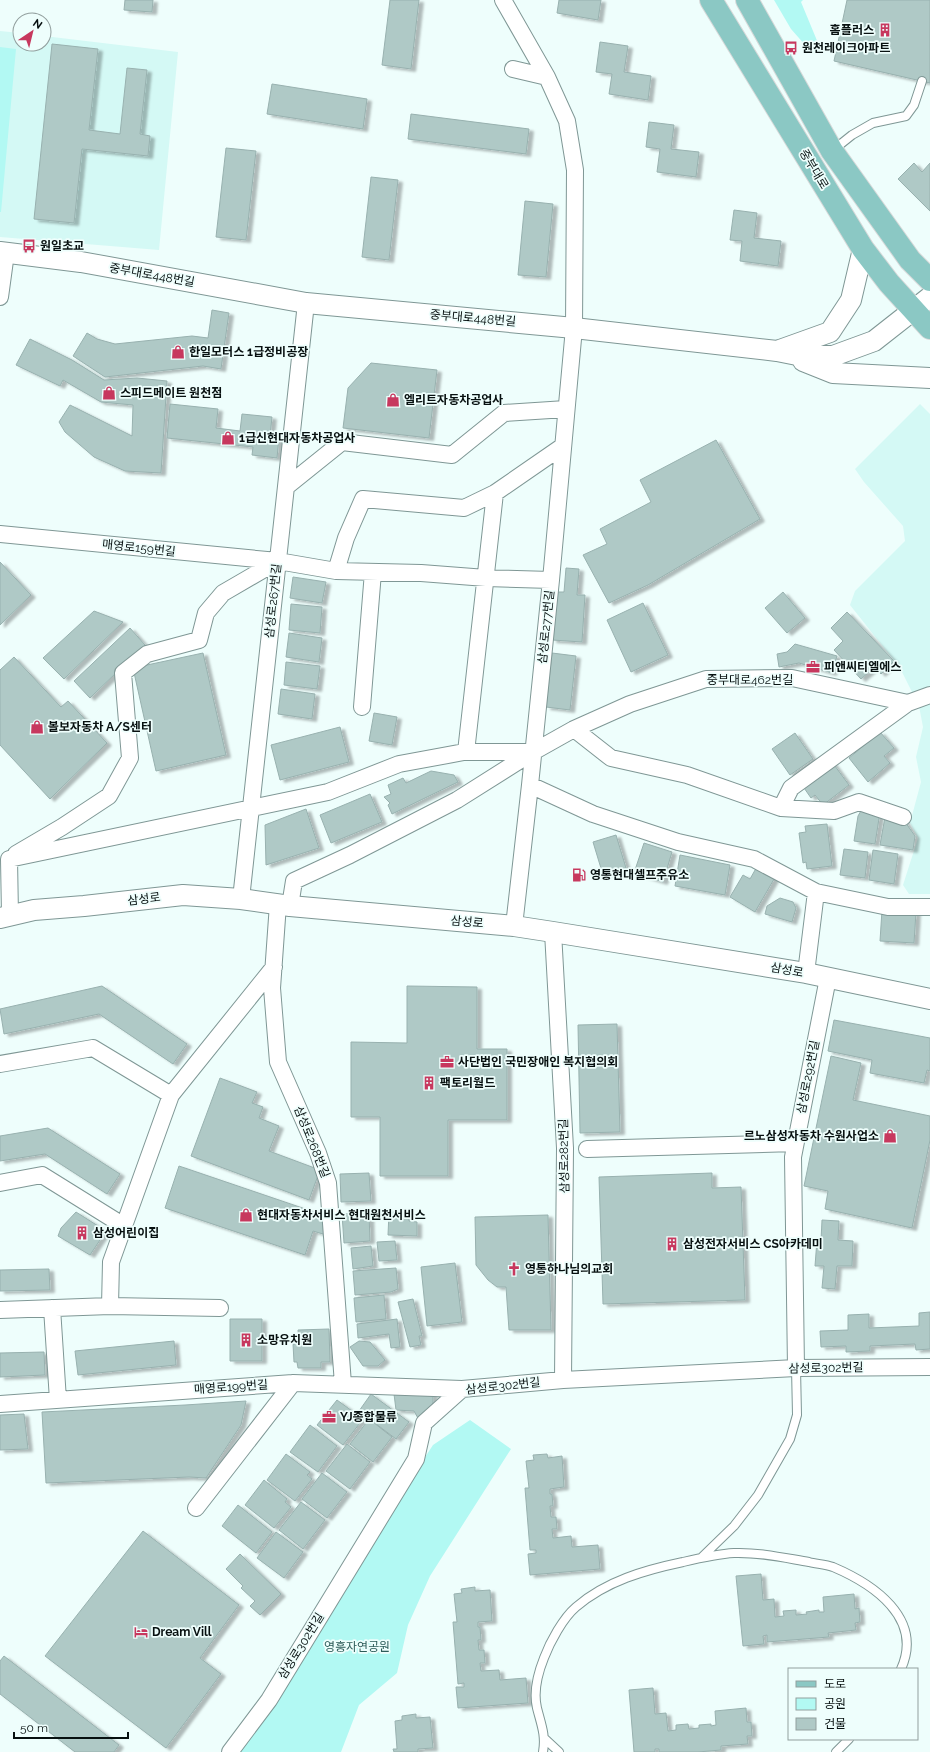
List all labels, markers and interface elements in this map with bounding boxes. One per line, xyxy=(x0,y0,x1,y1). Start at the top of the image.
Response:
north arrow xyxy=(12,12,52,52)
text: N xyxy=(30,16,45,32)
building icon: 홈플러스 xyxy=(877,22,893,38)
place label: 홈플러스 xyxy=(830,23,874,37)
bus stop icon: 원천레이크아파트 xyxy=(783,40,799,56)
place label: 원천레이크아파트 xyxy=(802,41,890,55)
street label: 중부대로 xyxy=(797,146,831,192)
bus stop icon: 원일초교 xyxy=(21,238,37,254)
place label: 원일초교 xyxy=(40,239,84,253)
street label: 중부대로448번길 xyxy=(108,261,196,289)
street label: 중부대로448번길 xyxy=(429,307,517,329)
shop icon: 한일모터스 1급정비공장 xyxy=(170,344,186,360)
place label: 한일모터스 1급정비공장 xyxy=(189,345,308,359)
shop icon: 스피드메이트 원천점 xyxy=(101,385,117,401)
place label: 스피드메이트 원천점 xyxy=(120,386,222,400)
shop icon: 엘리트자동차공업사 xyxy=(385,392,401,408)
place label: 엘리트자동차공업사 xyxy=(404,393,503,407)
shop icon: 1급신현대자동차공업사 xyxy=(220,430,236,446)
place label: 1급신현대자동차공업사 xyxy=(239,431,355,445)
street label: 매영로159번길 xyxy=(102,537,176,559)
street label: 삼성로267번길 xyxy=(262,563,284,639)
street label: 삼성로277번길 xyxy=(535,589,557,665)
office icon: 피앤씨티엘에스 xyxy=(805,659,821,675)
place label: 피앤씨티엘에스 xyxy=(824,660,901,674)
street label: 중부대로462번길 xyxy=(707,673,793,687)
shop icon: 볼보자동차 A/S센터 xyxy=(29,719,45,735)
place label: 볼보자동차 A/S센터 xyxy=(48,720,152,734)
fuel station icon: 영통현대셀프주유소 xyxy=(571,867,587,883)
place label: 영통현대셀프주유소 xyxy=(590,868,689,882)
street label: 삼성로 xyxy=(127,890,161,908)
street label: 삼성로 xyxy=(450,914,484,930)
street label: 삼성로 xyxy=(769,960,805,980)
street label: 삼성로292번길 xyxy=(794,1039,822,1115)
office icon: 사단법인 국민장애인 복지협의회 xyxy=(439,1054,455,1070)
place label: 사단법인 국민장애인 복지협의회 xyxy=(458,1055,618,1069)
building icon: 팩토리월드 xyxy=(421,1075,437,1091)
place label: 팩토리월드 xyxy=(440,1076,495,1090)
street label: 삼성로268번길 xyxy=(291,1104,333,1180)
street label: 삼성로282번길 xyxy=(556,1118,572,1194)
shop icon: 르노삼성자동차 수원사업소 xyxy=(882,1128,898,1144)
place label: 르노삼성자동차 수원사업소 xyxy=(744,1129,879,1143)
shop icon: 현대자동차서비스 현대원천서비스 xyxy=(238,1207,254,1223)
place label: 현대자동차서비스 현대원천서비스 xyxy=(257,1208,425,1222)
building icon: 삼성어린이집 xyxy=(74,1225,90,1241)
place label: 삼성어린이집 xyxy=(93,1226,159,1240)
building icon: 삼성전자서비스 CS아카데미 xyxy=(664,1236,680,1252)
place label: 삼성전자서비스 CS아카데미 xyxy=(683,1237,823,1251)
church icon: 영통하나님의교회 xyxy=(506,1261,522,1277)
place label: 영통하나님의교회 xyxy=(525,1262,613,1276)
building icon: 소망유치원 xyxy=(238,1332,254,1348)
place label: 소망유치원 xyxy=(257,1333,312,1347)
street label: 삼성로302번길 xyxy=(788,1360,864,1376)
street label: 삼성로302번길 xyxy=(465,1375,541,1397)
street label: 매영로199번길 xyxy=(193,1377,269,1397)
office icon: YJ종합물류 xyxy=(321,1409,337,1425)
place label: YJ종합물류 xyxy=(340,1410,397,1424)
street label: 삼성로302번길 xyxy=(275,1610,327,1682)
hotel icon: Dream Vill xyxy=(133,1624,149,1640)
place label: Dream Vill xyxy=(152,1625,212,1639)
park label: 영흥자연공원 xyxy=(324,1640,390,1654)
legend xyxy=(788,1668,918,1740)
text: 도로 xyxy=(824,1677,846,1691)
text: 공원 xyxy=(824,1697,846,1711)
scale bar xyxy=(14,1714,128,1740)
text: 건물 xyxy=(824,1717,846,1731)
text: 50 m xyxy=(20,1721,48,1735)

